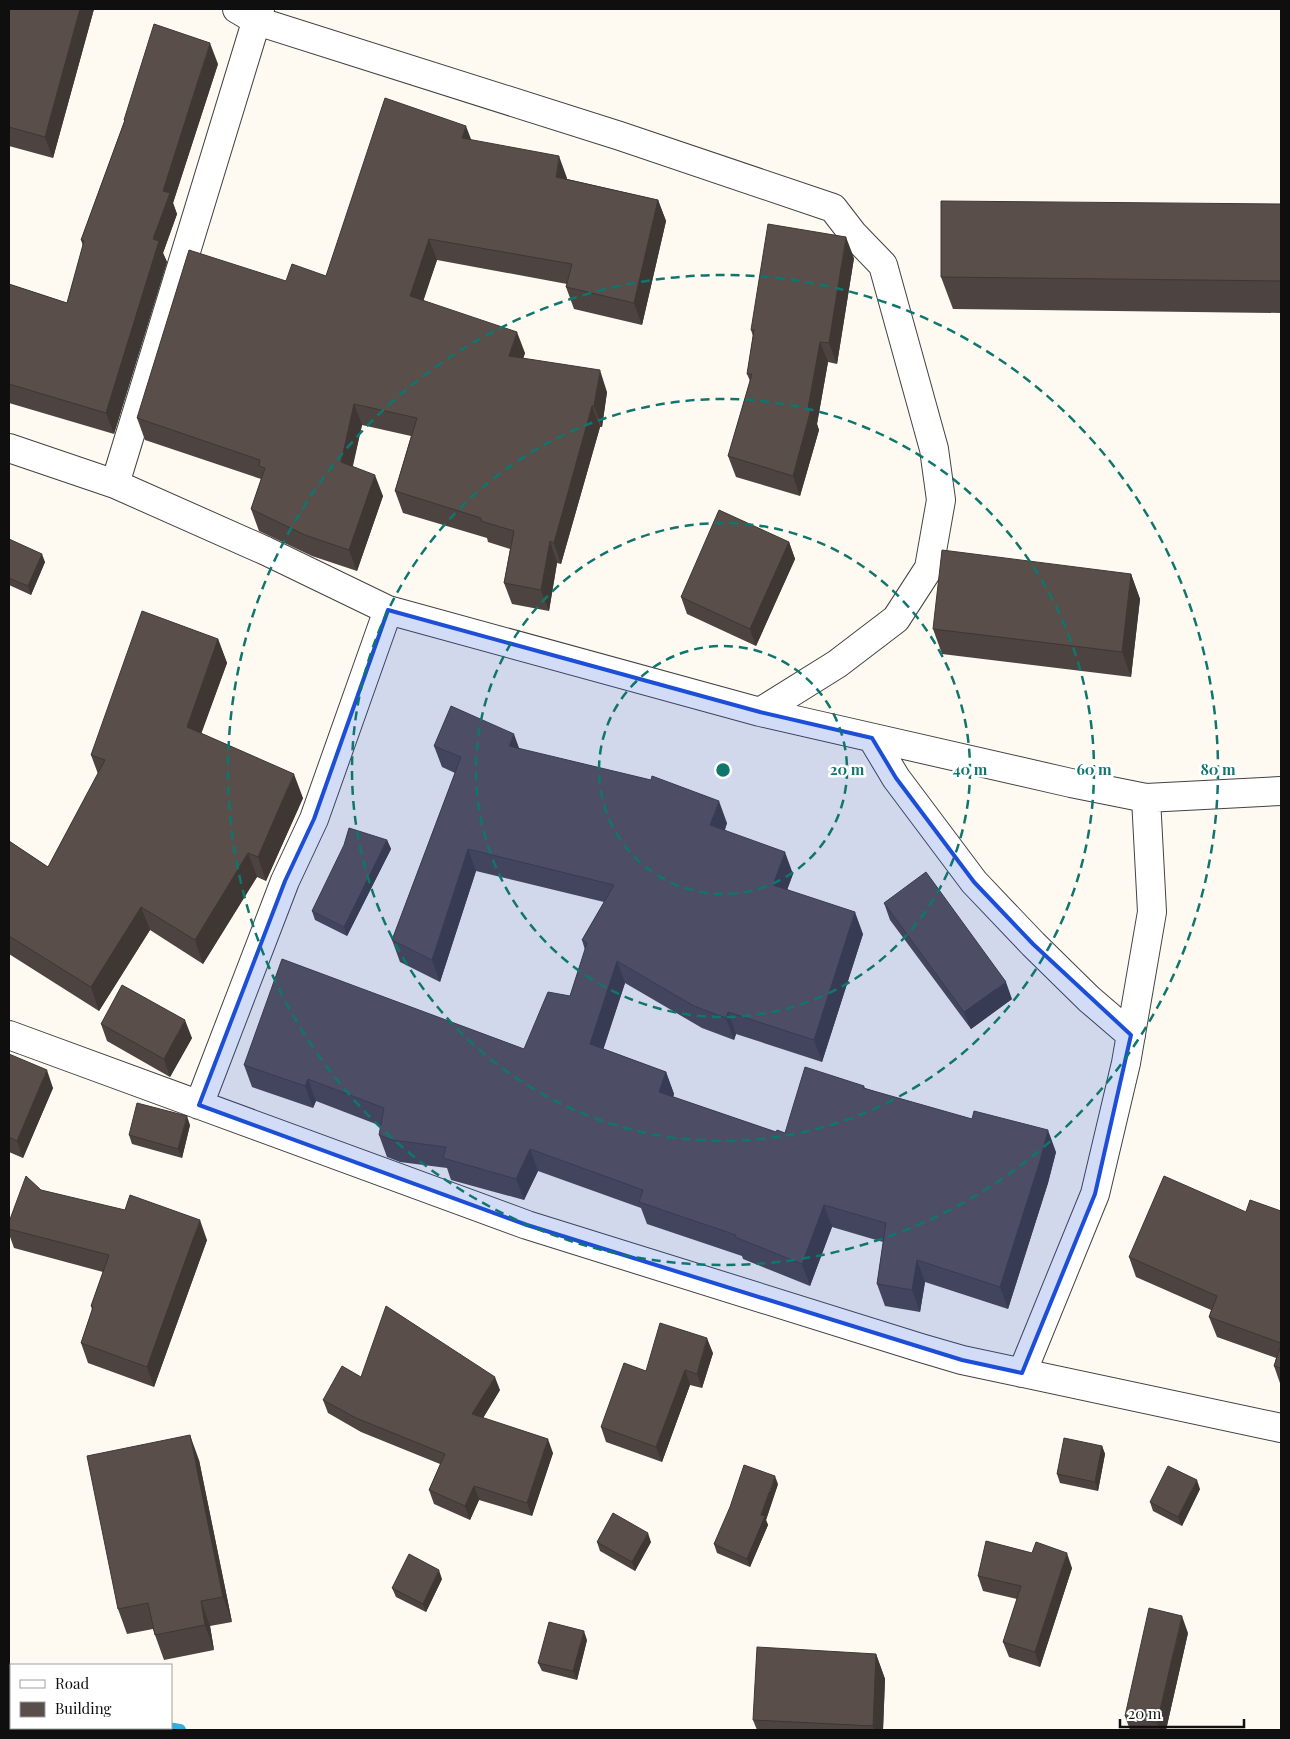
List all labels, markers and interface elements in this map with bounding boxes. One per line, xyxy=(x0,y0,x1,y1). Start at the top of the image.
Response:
text: 20 m xyxy=(830,759,865,779)
text: 40 m xyxy=(953,759,988,779)
text: 60 m xyxy=(1076,759,1112,779)
text: 80 m xyxy=(1200,759,1236,779)
centre of rings xyxy=(714,761,732,779)
legend xyxy=(10,1664,172,1729)
text: Road xyxy=(55,1673,89,1693)
scale bar xyxy=(1120,1696,1244,1728)
text: Building xyxy=(55,1698,112,1718)
text: 20 m xyxy=(1128,1703,1162,1723)

